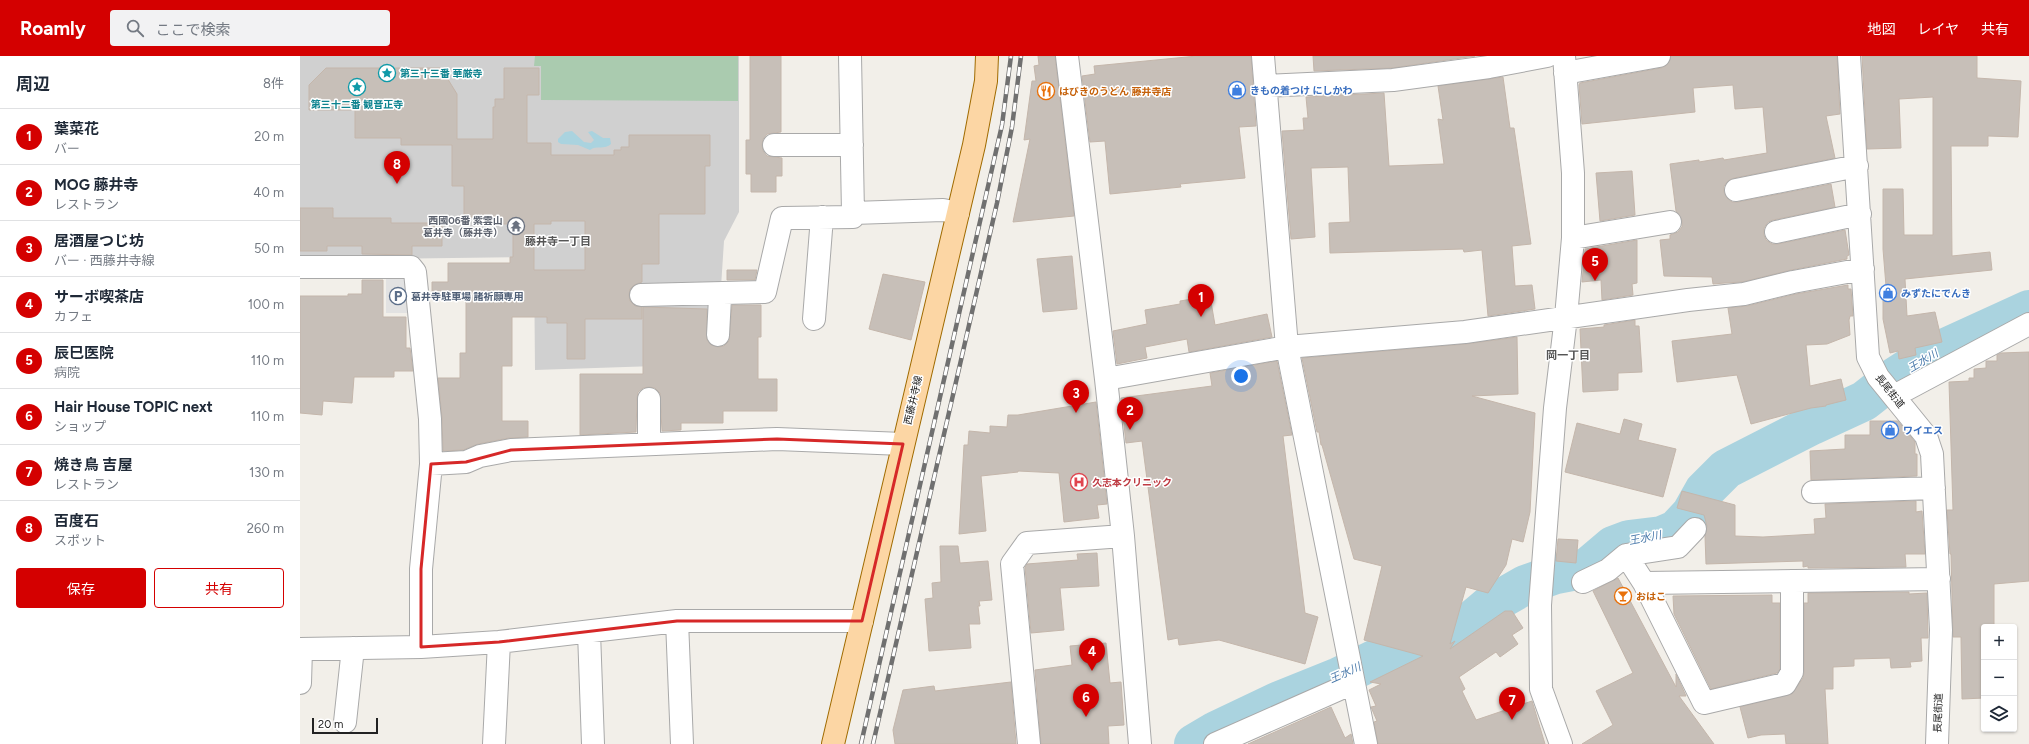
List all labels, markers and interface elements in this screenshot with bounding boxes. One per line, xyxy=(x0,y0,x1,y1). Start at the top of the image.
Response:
search box xyxy=(110,10,390,46)
text: Roamly xyxy=(20,17,86,40)
icon: search xyxy=(124,17,146,39)
text: ここで検索 xyxy=(156,21,231,39)
text: 地図 xyxy=(1867,21,1895,38)
text: レイヤ xyxy=(1917,21,1959,38)
text: 共有 xyxy=(1981,21,2009,38)
place icon: 第三十三番 華厳寺 xyxy=(377,63,397,83)
place label: 第三十三番 華厳寺 xyxy=(400,67,482,80)
text: 周辺 xyxy=(16,74,50,94)
text: 8件 xyxy=(263,76,284,91)
place icon: 第三十二番 観音正寺 xyxy=(347,77,367,97)
shop icon: きもの着つけ にしかわ xyxy=(1227,80,1247,100)
restaurant icon: はびきのうどん 藤井寺店 xyxy=(1036,81,1056,101)
place label: きもの着つけ にしかわ xyxy=(1250,84,1352,97)
place label: はびきのうどん 藤井寺店 xyxy=(1059,85,1171,98)
place label: 第三十二番 観音正寺 xyxy=(311,98,403,111)
text: 葉菜花 xyxy=(54,120,99,138)
text: 1 xyxy=(26,129,32,144)
text: 20 m xyxy=(254,129,284,144)
text: バー xyxy=(54,141,80,156)
pin: 8 xyxy=(384,151,410,184)
text: MOG 藤井寺 xyxy=(54,176,138,194)
text: 2 xyxy=(25,185,33,200)
text: 40 m xyxy=(253,185,284,200)
text: レストラン xyxy=(54,197,119,212)
place label: 西國06番 紫雲山 葛井寺（藤井寺） xyxy=(423,214,503,239)
temple icon: 西國06番 紫雲山 葛井寺（藤井寺） xyxy=(506,216,526,236)
text: 居酒屋つじ坊 xyxy=(54,232,144,250)
district label: 藤井寺一丁目 xyxy=(525,235,591,248)
text: 3 xyxy=(25,241,33,256)
text: 50 m xyxy=(254,241,284,256)
pin: 5 xyxy=(1582,248,1608,281)
text: バー · 西藤井寺線 xyxy=(54,253,155,268)
shop icon: みずたにでんき xyxy=(1878,283,1898,303)
pin: 1 xyxy=(1188,284,1214,317)
parking icon: 葛井寺駐車場 諸祈願専用 xyxy=(388,286,408,306)
place label: みずたにでんき xyxy=(1901,287,1971,300)
text: サーボ喫茶店 xyxy=(54,288,144,306)
place label: 葛井寺駐車場 諸祈願専用 xyxy=(411,290,523,303)
text: 4 xyxy=(25,297,33,312)
text: 100 m xyxy=(248,297,284,312)
text: カフェ xyxy=(54,309,93,324)
text: 辰巳医院 xyxy=(54,344,114,362)
water label: 王水川 xyxy=(1906,346,1941,375)
district label: 岡一丁目 xyxy=(1546,349,1590,362)
text: 5 xyxy=(25,353,33,368)
text: 110 m xyxy=(251,353,284,368)
text: 病院 xyxy=(54,365,80,380)
your location xyxy=(1231,366,1251,386)
street label: 長尾街道 xyxy=(1873,371,1907,411)
street label: 西藤井寺線 xyxy=(901,374,925,426)
pin: 3 xyxy=(1063,380,1089,413)
pin: 2 xyxy=(1117,397,1143,430)
text: Hair House TOPIC next xyxy=(54,398,213,416)
text: 6 xyxy=(25,409,33,424)
text: 110 m xyxy=(251,409,284,424)
text: ショップ xyxy=(54,419,106,434)
shop icon: ワイエス xyxy=(1880,420,1900,440)
place label: ワイエス xyxy=(1903,424,1943,437)
text: 焼き鳥 吉屋 xyxy=(54,456,133,474)
text: 7 xyxy=(25,465,33,480)
text: 130 m xyxy=(249,465,284,480)
hospital icon: 久志本クリニック xyxy=(1069,472,1089,492)
place label: 久志本クリニック xyxy=(1092,476,1172,489)
text: レストラン xyxy=(54,477,119,492)
text: 百度石 xyxy=(54,512,99,530)
text: 8 xyxy=(25,521,33,536)
text: 260 m xyxy=(247,521,284,536)
water label: 王水川 xyxy=(1628,528,1663,548)
text: スポット xyxy=(54,533,106,548)
button: 保存 xyxy=(16,568,146,608)
button: 共有 xyxy=(154,568,284,608)
bar icon: おはこ xyxy=(1613,586,1633,606)
place label: おはこ xyxy=(1636,590,1666,603)
map controls xyxy=(1981,624,2017,732)
button: + xyxy=(1981,624,2017,660)
pin: 4 xyxy=(1079,638,1105,671)
water label: 王水川 xyxy=(1327,660,1364,686)
button: − xyxy=(1981,660,2017,696)
pin: 6 xyxy=(1073,684,1099,717)
pin: 7 xyxy=(1499,687,1525,720)
street label: 長尾街道 xyxy=(1931,693,1945,733)
button: layers xyxy=(1981,696,2017,732)
scale bar xyxy=(312,716,378,735)
text: 20 m xyxy=(318,718,343,731)

